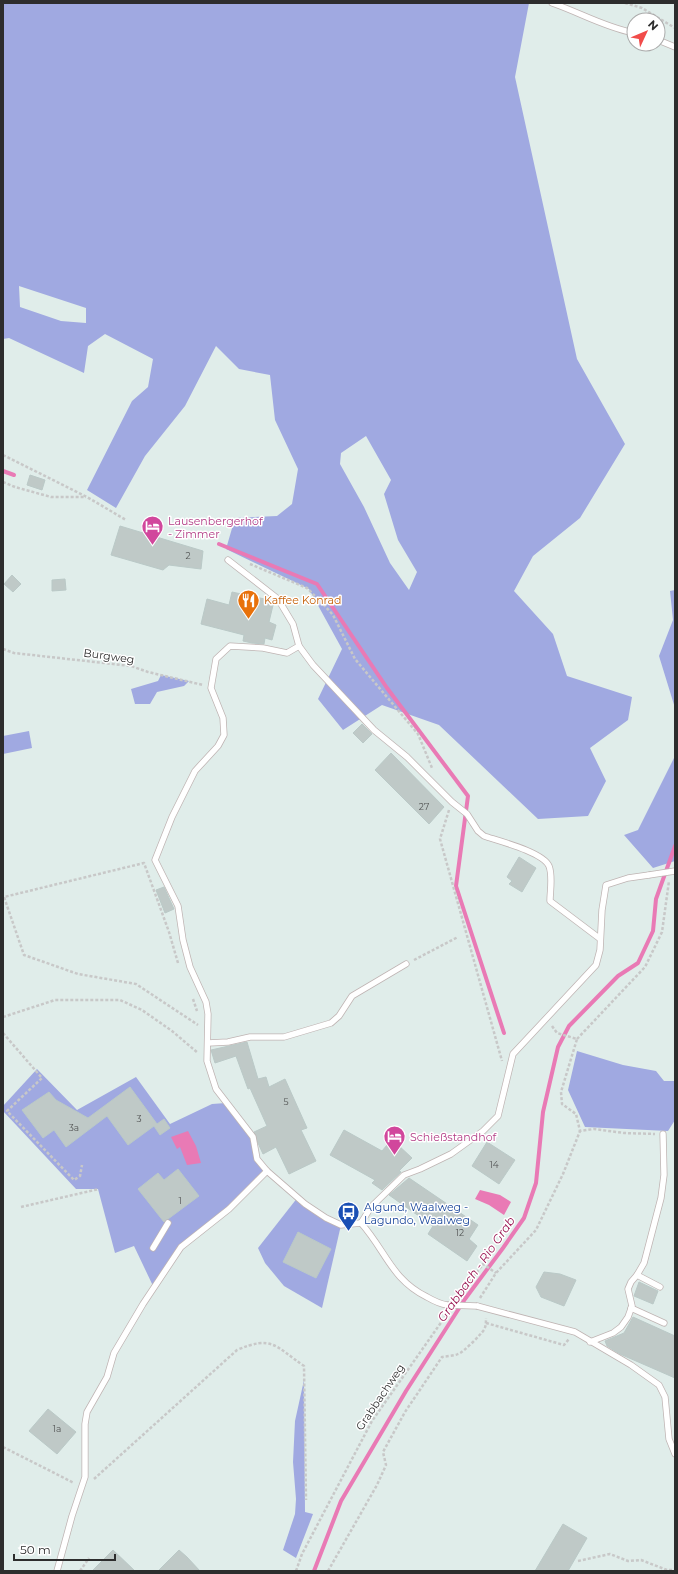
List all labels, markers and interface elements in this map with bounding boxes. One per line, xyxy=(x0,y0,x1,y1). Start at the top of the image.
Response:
north arrow xyxy=(626,12,666,52)
text: N xyxy=(645,17,661,33)
hotel icon: Lausenbergerhof - Zimmer xyxy=(139,514,165,547)
place label: Lausenbergerhof - Zimmer xyxy=(168,514,264,541)
house number: 2 xyxy=(185,550,191,561)
restaurant icon: Kaffee Konrad xyxy=(235,587,261,620)
place label: Kaffee Konrad xyxy=(264,593,342,607)
street label: Burgweg xyxy=(83,646,135,666)
house number: 27 xyxy=(419,801,429,812)
house number: 5 xyxy=(283,1096,289,1107)
house number: 3 xyxy=(136,1113,142,1124)
house number: 3a xyxy=(69,1122,79,1133)
hotel icon: Schießstandhof xyxy=(381,1124,407,1157)
place label: Schießstandhof xyxy=(410,1130,498,1144)
house number: 14 xyxy=(489,1159,499,1170)
house number: 1 xyxy=(178,1195,182,1206)
bus stop icon: Algund, Waalweg - Lagundo, Waalweg xyxy=(336,1200,362,1233)
place label: Algund, Waalweg - Lagundo, Waalweg xyxy=(364,1200,470,1227)
water label: Grabbach - Rio Grab xyxy=(434,1214,518,1324)
house number: 12 xyxy=(456,1227,464,1238)
street label: Grabbachweg xyxy=(353,1361,407,1433)
house number: 1a xyxy=(53,1423,61,1434)
scale bar xyxy=(14,1536,115,1562)
text: 50 m xyxy=(20,1542,51,1557)

